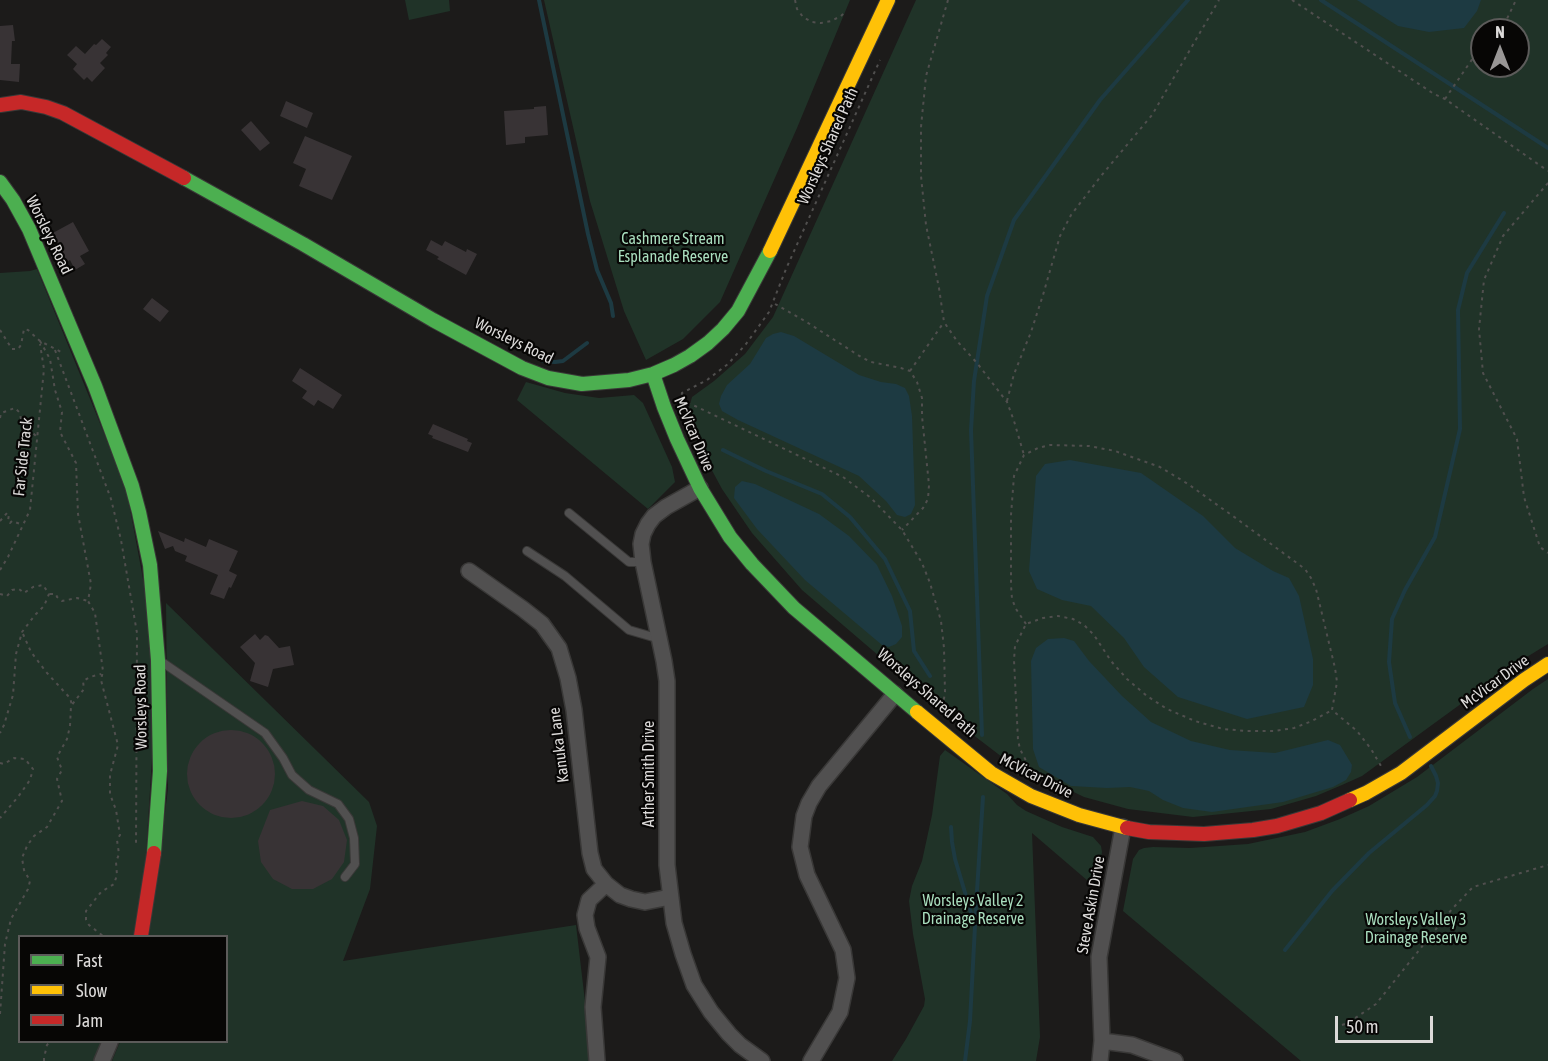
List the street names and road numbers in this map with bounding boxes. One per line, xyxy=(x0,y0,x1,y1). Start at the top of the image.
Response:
street label: Worsleys Shared Path xyxy=(794,85,862,207)
street label: Worsleys Road xyxy=(22,193,76,277)
street label: Worsleys Road xyxy=(472,314,556,368)
street label: McVicar Drive xyxy=(670,394,718,474)
street label: Far Side Track xyxy=(9,417,37,497)
street label: Worsleys Shared Path xyxy=(873,645,981,741)
street label: McVicar Drive xyxy=(1457,651,1533,713)
street label: Worsleys Road xyxy=(131,664,151,750)
street label: Kanuka Lane xyxy=(545,706,573,784)
street label: Arther Smith Drive xyxy=(639,721,659,827)
street label: McVicar Drive xyxy=(996,749,1076,803)
street label: Steve Askin Drive xyxy=(1073,855,1109,955)

